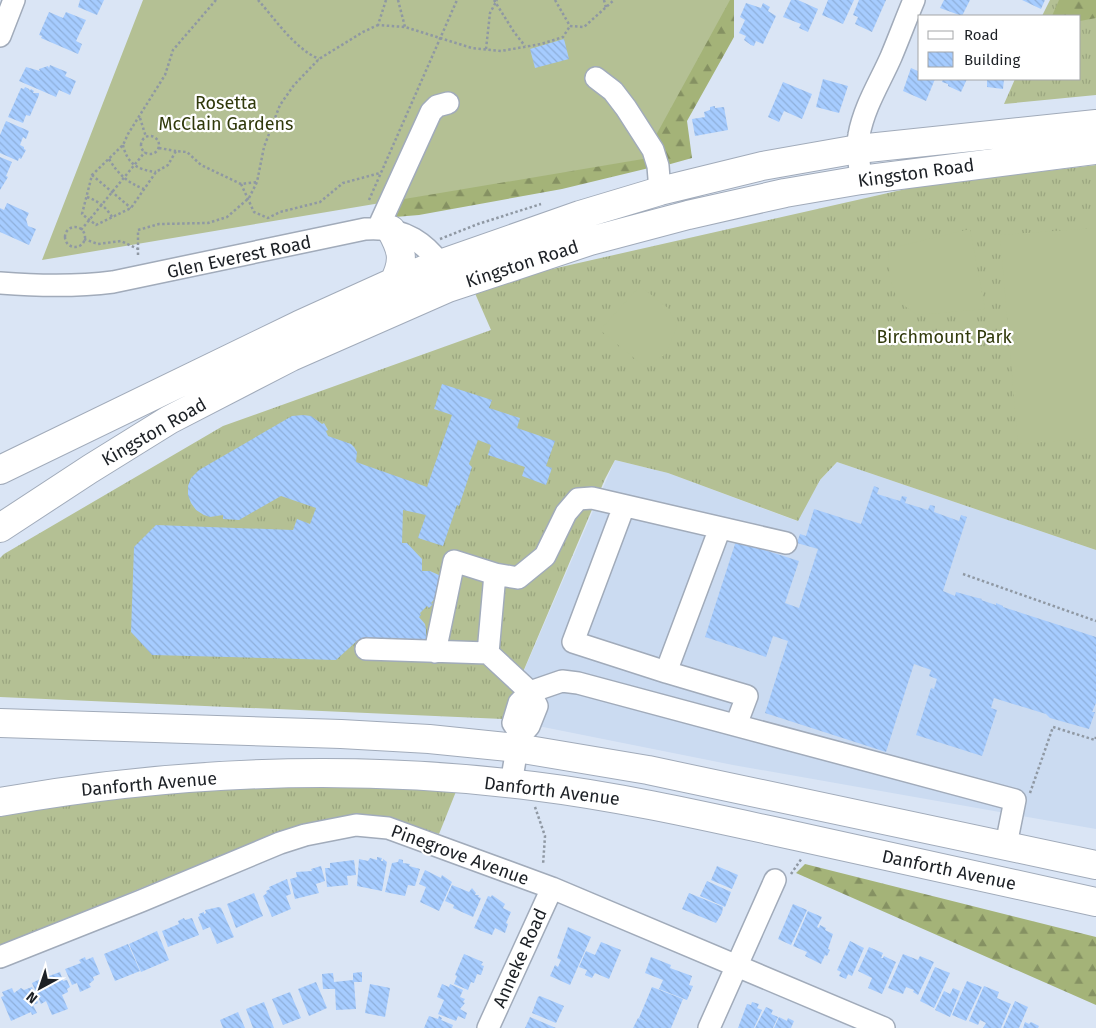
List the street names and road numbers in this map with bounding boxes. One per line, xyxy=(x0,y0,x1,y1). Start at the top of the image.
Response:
street label: Kingston Road xyxy=(856,154,976,192)
street label: Glen Everest Road xyxy=(165,231,313,283)
street label: Kingston Road xyxy=(463,235,581,293)
street label: Kingston Road xyxy=(98,393,210,471)
street label: Danforth Avenue xyxy=(80,767,218,801)
street label: Danforth Avenue xyxy=(483,772,621,810)
street label: Pinegrove Avenue xyxy=(388,820,532,890)
street label: Danforth Avenue xyxy=(880,845,1018,895)
street label: Anneke Road xyxy=(488,905,552,1011)

